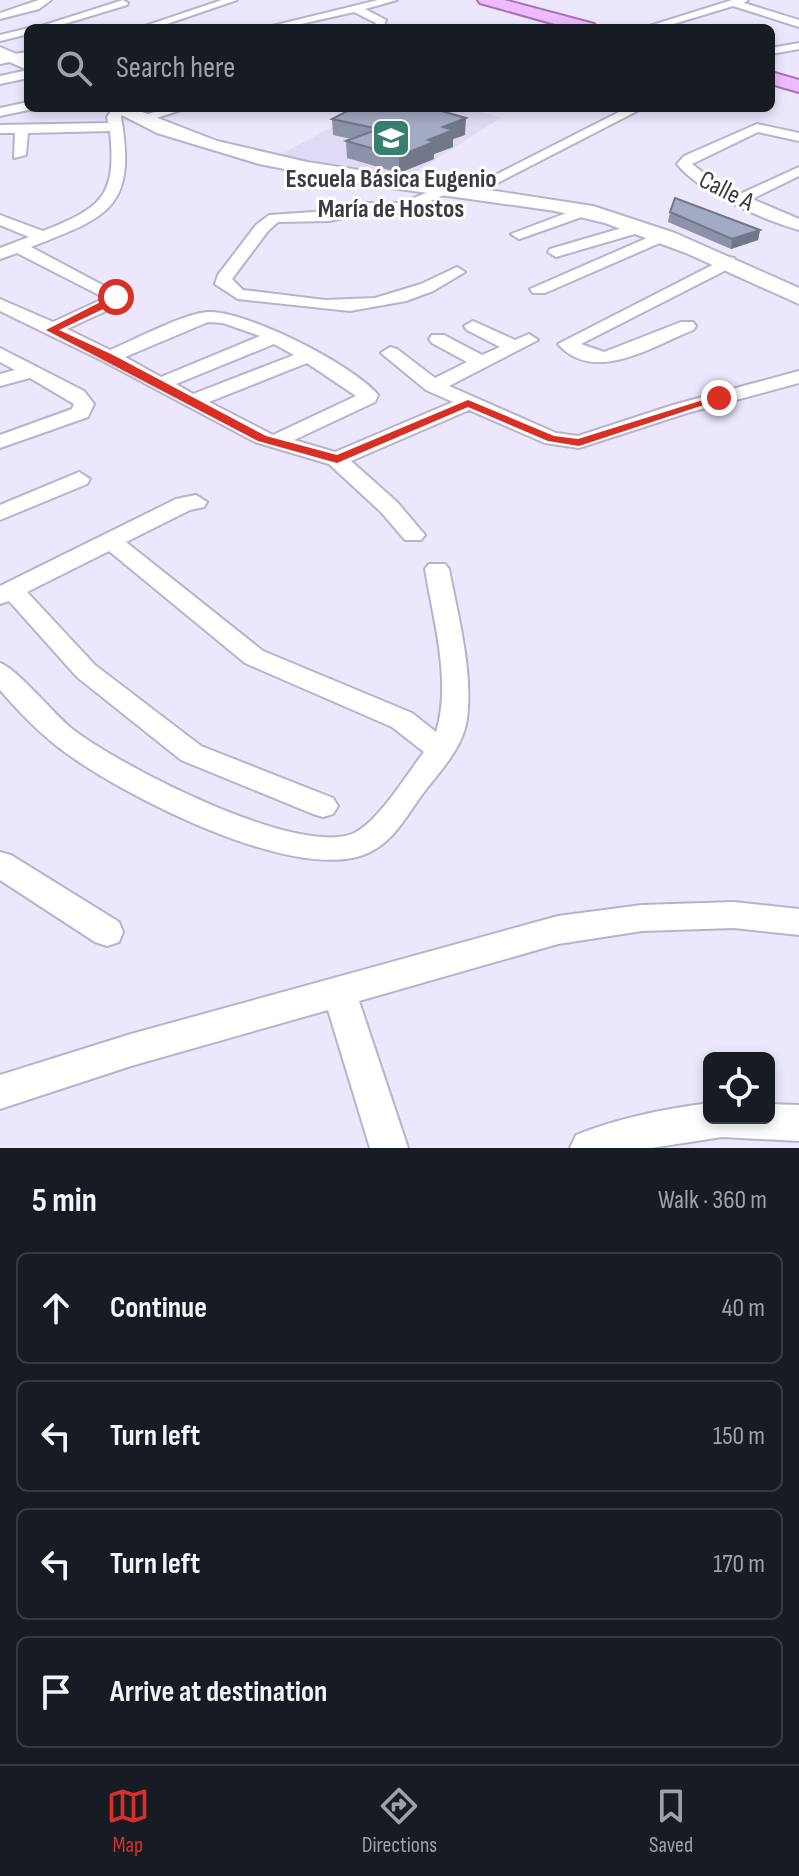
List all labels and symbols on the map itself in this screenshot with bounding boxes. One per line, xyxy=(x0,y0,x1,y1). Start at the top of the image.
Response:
school or university icon: Escuela Básica Eugenio María de Hostos xyxy=(370,117,412,159)
place label: Escuela Básica Eugenio María de Hostos xyxy=(285,164,497,225)
street label: Calle A xyxy=(694,164,760,219)
route start xyxy=(98,279,134,315)
route end xyxy=(701,380,737,416)

